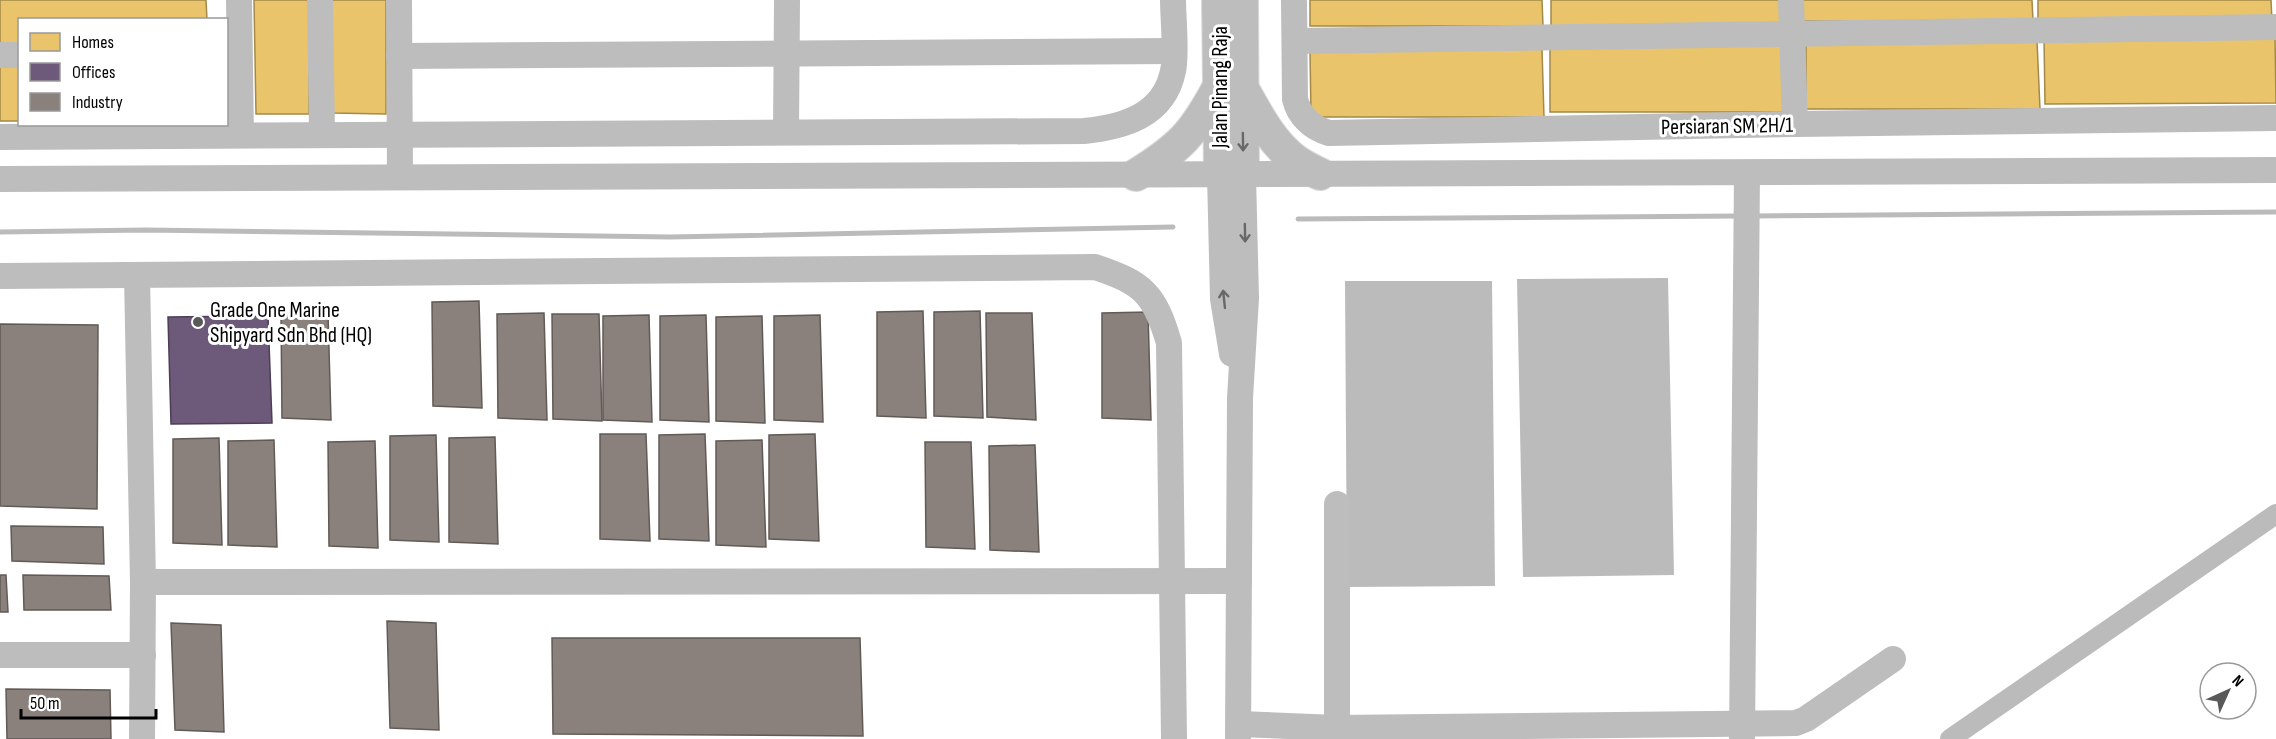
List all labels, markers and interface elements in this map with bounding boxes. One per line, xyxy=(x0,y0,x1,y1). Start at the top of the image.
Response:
legend xyxy=(18,18,228,126)
street label: Jalan Pinang Raja xyxy=(1207,26,1234,149)
text: Homes xyxy=(72,32,114,53)
text: Offices xyxy=(72,62,115,83)
text: Industry xyxy=(72,92,123,113)
street label: Persiaran SM 2H/1 xyxy=(1661,112,1794,141)
one-way arrow xyxy=(1237,132,1249,152)
one-way arrow xyxy=(1239,223,1250,243)
one-way arrow xyxy=(1218,290,1229,309)
place label: Grade One Marine Shipyard Sdn Bhd (HQ) xyxy=(210,297,372,349)
marker: Grade One Marine Shipyard Sdn Bhd (HQ) xyxy=(191,315,205,329)
north arrow xyxy=(2198,661,2258,721)
text: N xyxy=(2228,672,2247,691)
scale bar xyxy=(21,682,156,720)
text: 50 m xyxy=(30,693,60,714)

